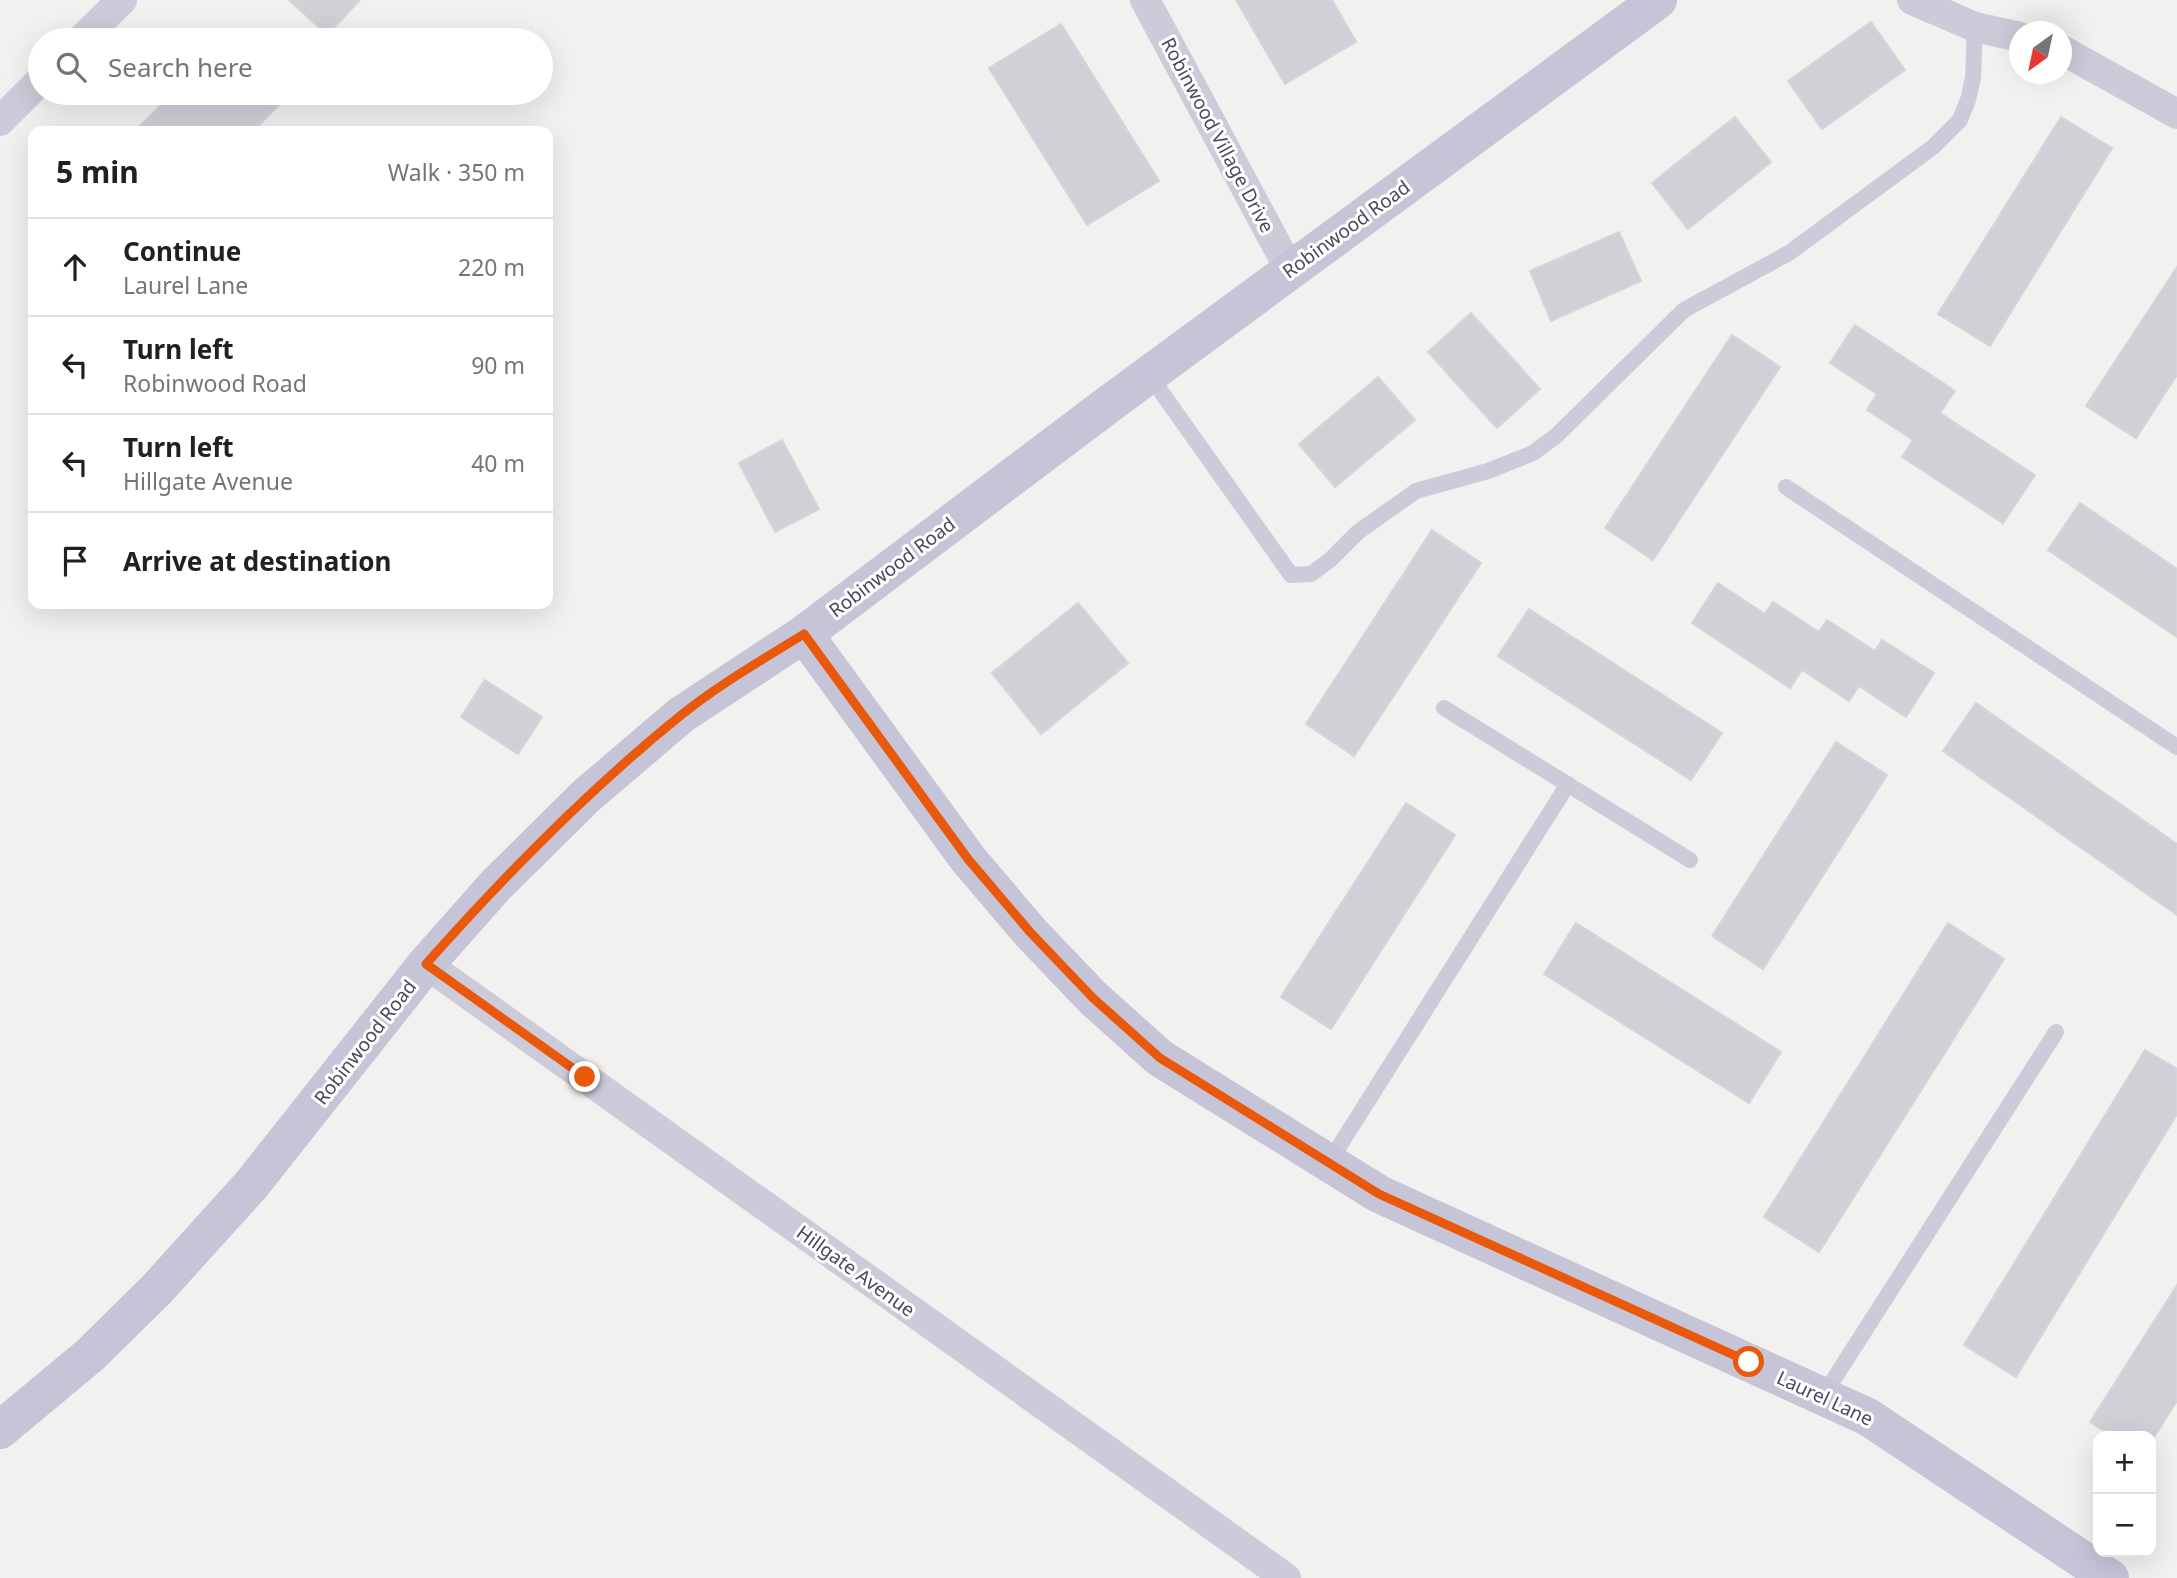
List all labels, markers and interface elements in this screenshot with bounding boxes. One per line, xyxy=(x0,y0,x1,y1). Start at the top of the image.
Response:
north arrow xyxy=(2009,21,2072,84)
search box xyxy=(28,28,553,105)
street label: Robinwood Village Drive xyxy=(1156,33,1280,237)
icon: search xyxy=(52,48,90,86)
text: Search here xyxy=(108,49,253,85)
text: 5 min xyxy=(56,151,139,192)
text: Walk · 350 m xyxy=(388,156,525,188)
street label: Robinwood Road xyxy=(1277,174,1415,284)
text: Continue xyxy=(123,233,241,269)
icon: ahead xyxy=(56,248,94,286)
text: 220 m xyxy=(458,251,525,283)
text: Laurel Lane xyxy=(123,269,248,301)
text: Turn left xyxy=(123,331,234,367)
icon: left xyxy=(56,346,94,384)
text: 90 m xyxy=(471,349,525,381)
text: Robinwood Road xyxy=(123,367,307,399)
text: Turn left xyxy=(123,429,234,465)
icon: left xyxy=(56,444,94,482)
text: 40 m xyxy=(471,447,525,479)
text: Hillgate Avenue xyxy=(123,465,293,497)
street label: Robinwood Road xyxy=(824,511,960,623)
icon: arrive xyxy=(56,542,94,580)
text: Arrive at destination xyxy=(123,543,392,579)
street label: Robinwood Road xyxy=(308,974,422,1110)
route end xyxy=(569,1061,600,1092)
street label: Hillgate Avenue xyxy=(792,1219,920,1323)
route start xyxy=(1733,1346,1764,1377)
street label: Laurel Lane xyxy=(1773,1364,1877,1432)
map controls xyxy=(2093,1431,2156,1557)
button: + xyxy=(2093,1431,2156,1494)
button: − xyxy=(2093,1494,2156,1557)

